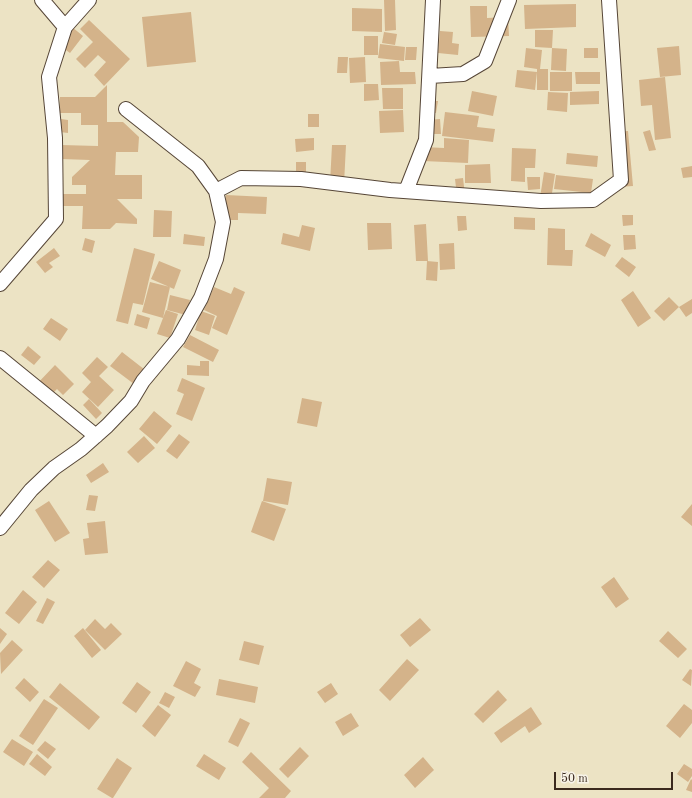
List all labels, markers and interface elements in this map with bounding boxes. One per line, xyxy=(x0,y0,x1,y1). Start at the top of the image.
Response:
scale bar xyxy=(556,764,675,790)
text: 50 m xyxy=(561,773,588,785)

